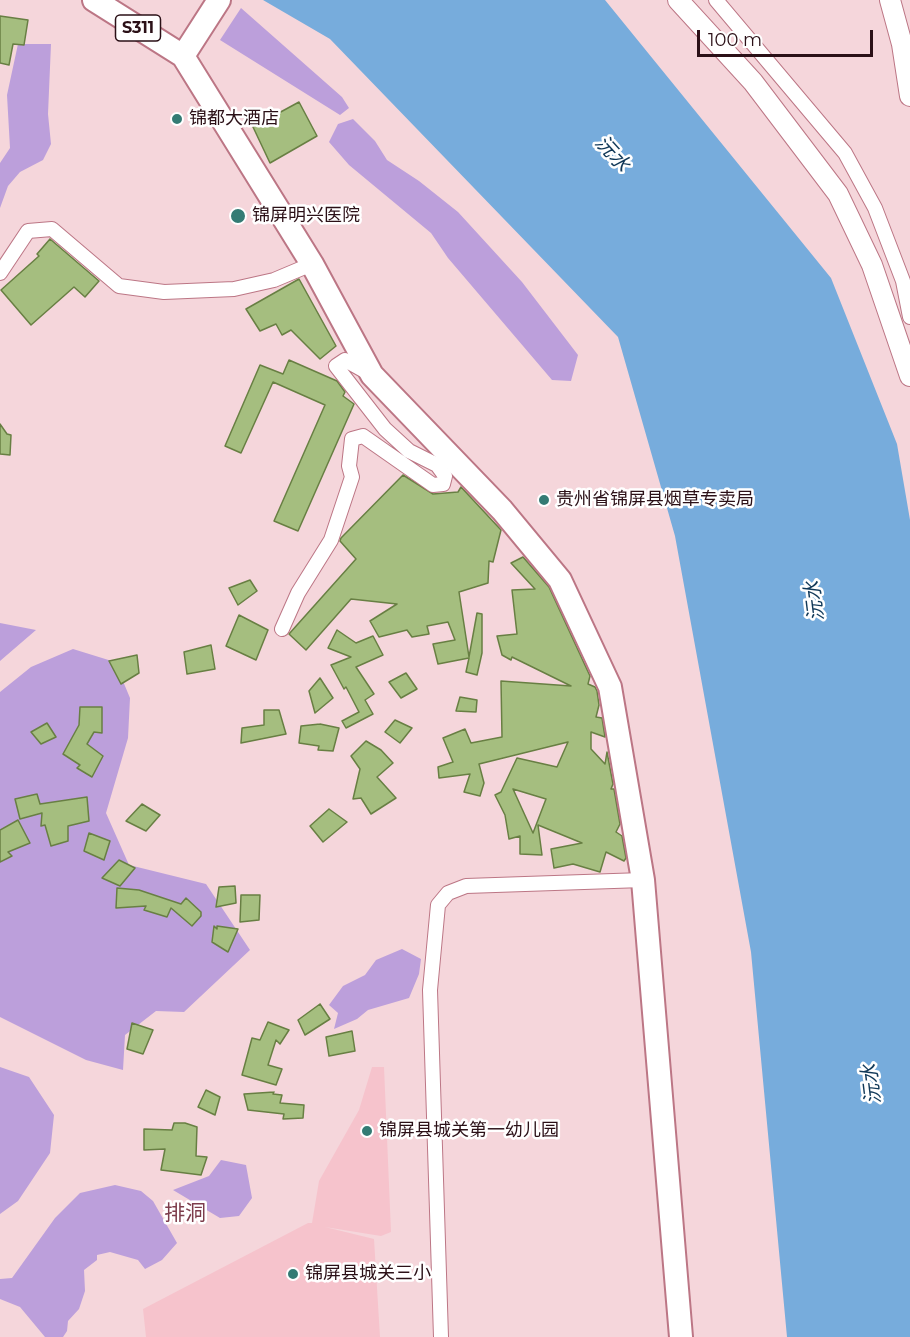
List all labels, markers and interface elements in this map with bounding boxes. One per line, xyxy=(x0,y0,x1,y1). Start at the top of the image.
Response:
road number: S311 xyxy=(116,15,160,41)
scale bar xyxy=(700,18,876,56)
text: 100 m xyxy=(708,29,762,51)
place label: 锦都大酒店 xyxy=(189,108,279,130)
marker: 锦都大酒店 xyxy=(170,112,184,126)
water label: 沅水 xyxy=(590,131,634,177)
place label: 锦屏明兴医院 xyxy=(252,205,360,227)
marker: 锦屏明兴医院 xyxy=(229,207,247,225)
place label: 贵州省锦屏县烟草专卖局 xyxy=(556,489,754,511)
marker: 贵州省锦屏县烟草专卖局 xyxy=(537,493,551,507)
water label: 沅水 xyxy=(801,580,829,622)
water label: 沅水 xyxy=(858,1063,886,1105)
place label: 锦屏县城关第一幼儿园 xyxy=(379,1120,559,1142)
marker: 锦屏县城关第一幼儿园 xyxy=(360,1124,374,1138)
district label: 排洞 xyxy=(164,1201,206,1227)
place label: 锦屏县城关三小 xyxy=(305,1263,431,1285)
marker: 锦屏县城关三小 xyxy=(286,1267,300,1281)

